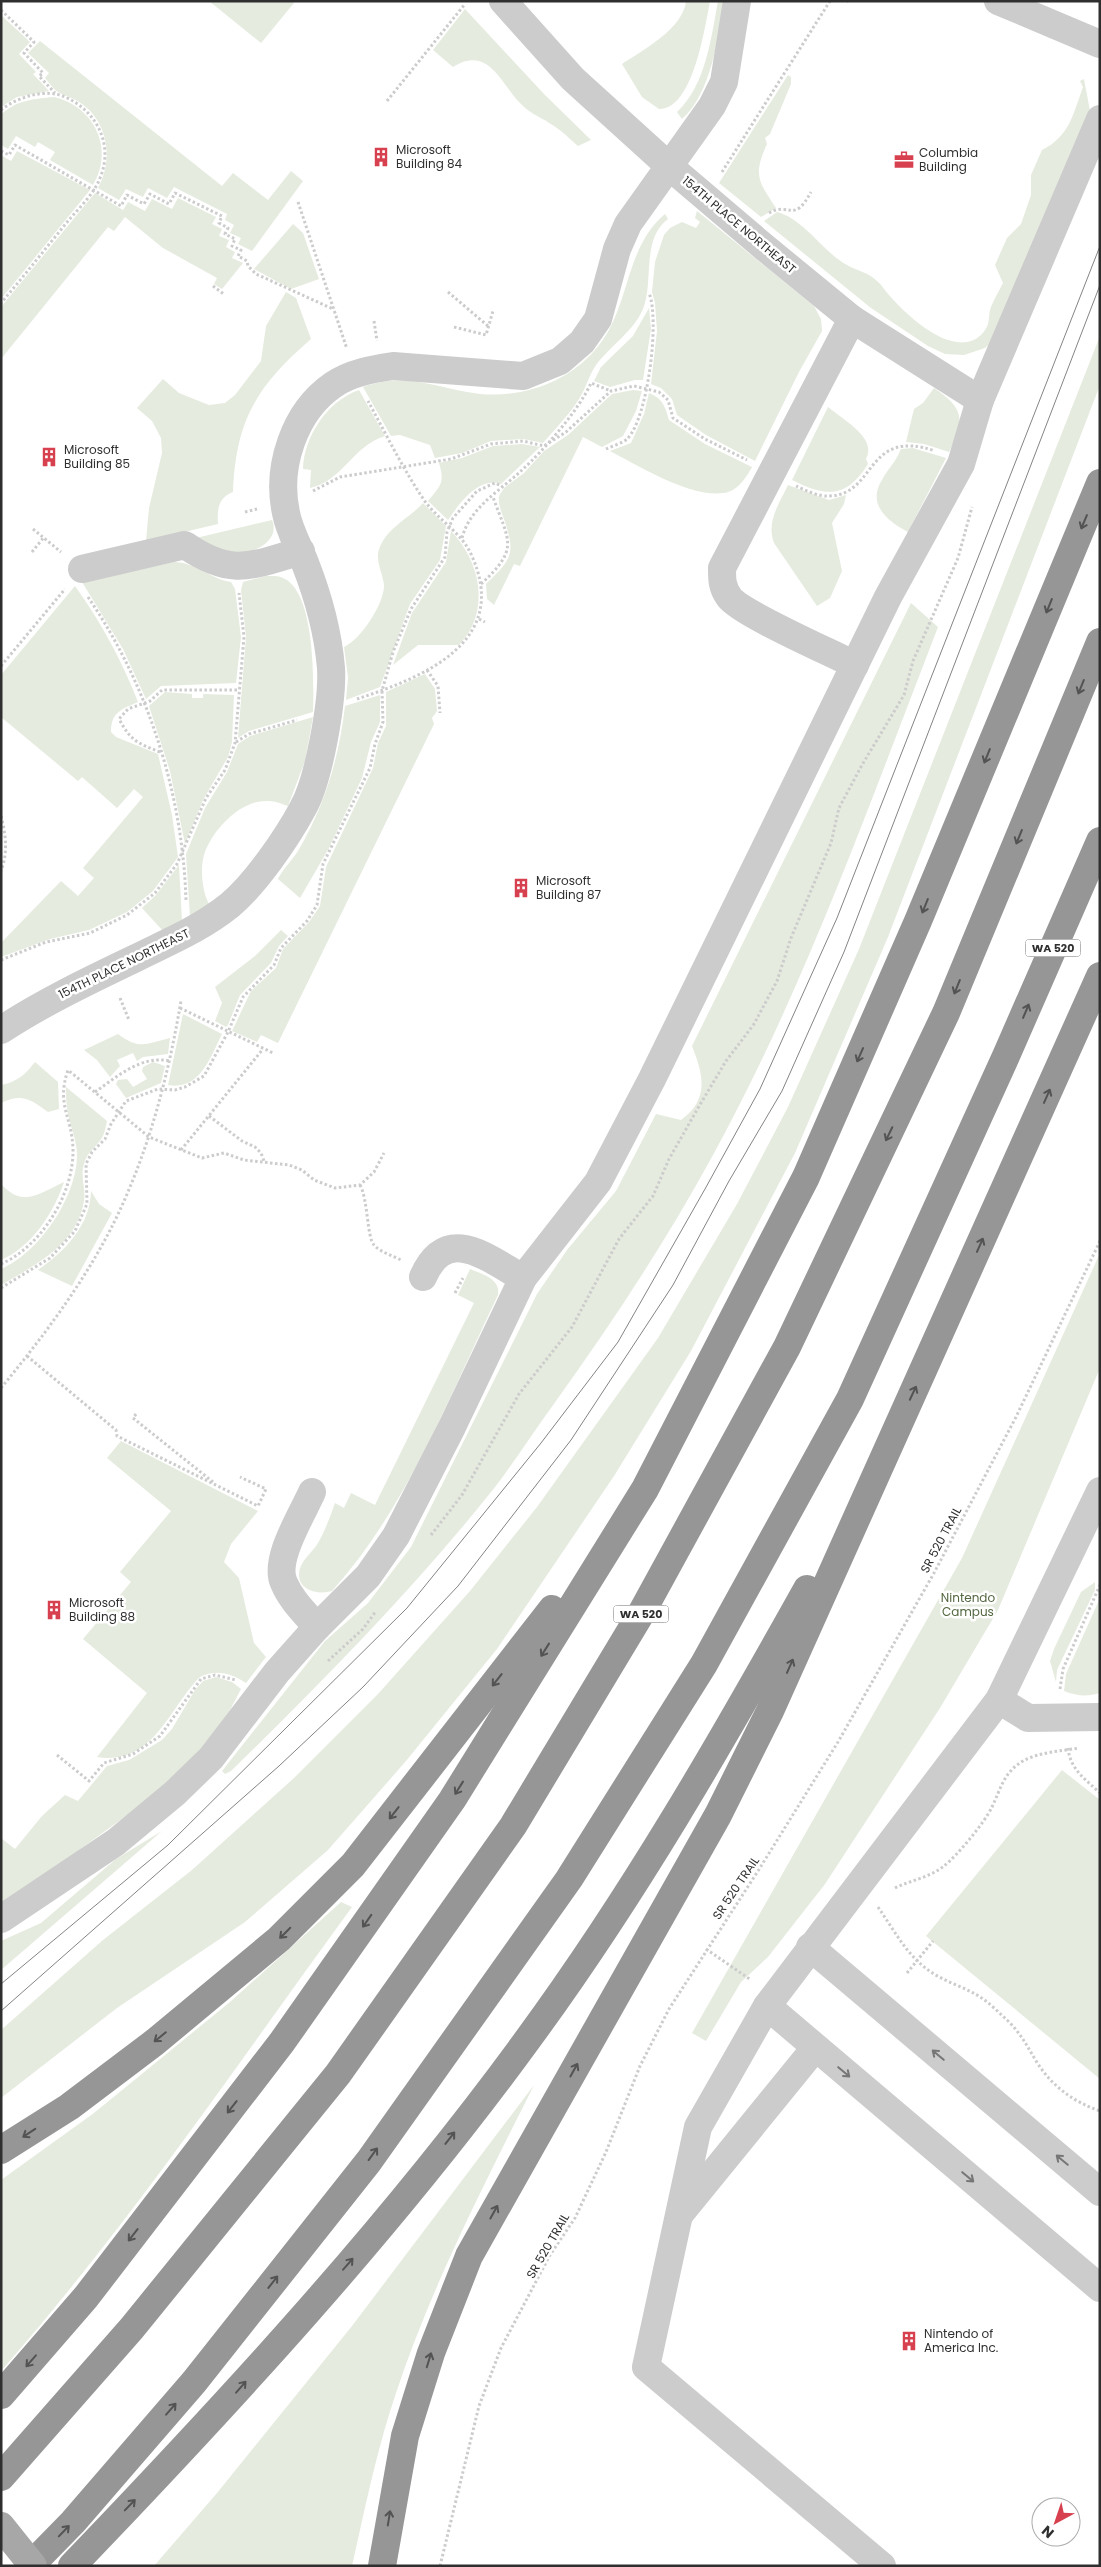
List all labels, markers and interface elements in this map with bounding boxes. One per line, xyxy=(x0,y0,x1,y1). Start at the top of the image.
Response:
place label: Microsoft Building 84 xyxy=(396,141,463,172)
place label: Columbia Building xyxy=(919,144,978,175)
building icon: Microsoft Building 84 xyxy=(370,146,392,168)
office icon: Columbia Building xyxy=(893,149,915,171)
street label: 154TH PLACE NORTHEAST xyxy=(679,172,800,278)
place label: Microsoft Building 85 xyxy=(64,441,130,472)
building icon: Microsoft Building 85 xyxy=(38,446,60,468)
one-way arrow xyxy=(1078,514,1088,529)
one-way arrow xyxy=(1044,598,1053,613)
one-way arrow xyxy=(1076,679,1085,694)
one-way arrow xyxy=(981,748,991,763)
one-way arrow xyxy=(1014,829,1024,844)
place label: Microsoft Building 87 xyxy=(536,872,602,903)
building icon: Microsoft Building 87 xyxy=(510,877,532,899)
one-way arrow xyxy=(919,898,929,913)
street label: 154TH PLACE NORTHEAST xyxy=(56,924,192,1003)
road number: WA 520 xyxy=(1026,940,1080,956)
one-way arrow xyxy=(952,979,962,994)
one-way arrow xyxy=(1021,1004,1031,1019)
one-way arrow xyxy=(854,1047,864,1062)
one-way arrow xyxy=(1042,1089,1052,1104)
one-way arrow xyxy=(883,1126,893,1141)
one-way arrow xyxy=(976,1238,985,1253)
one-way arrow xyxy=(908,1385,918,1400)
street label: SR 520 TRAIL xyxy=(916,1504,965,1576)
park label: Nintendo Campus xyxy=(941,1589,995,1620)
place label: Microsoft Building 88 xyxy=(69,1594,135,1625)
building icon: Microsoft Building 88 xyxy=(43,1599,65,1621)
road number: WA 520 xyxy=(614,1606,668,1622)
one-way arrow xyxy=(540,1642,550,1656)
one-way arrow xyxy=(786,1659,796,1674)
one-way arrow xyxy=(492,1673,503,1686)
one-way arrow xyxy=(454,1780,464,1794)
one-way arrow xyxy=(388,1806,399,1819)
street label: SR 520 TRAIL xyxy=(708,1853,763,1923)
one-way arrow xyxy=(362,1914,372,1928)
one-way arrow xyxy=(279,1927,291,1939)
one-way arrow xyxy=(154,2032,167,2043)
one-way arrow xyxy=(932,2050,945,2061)
one-way arrow xyxy=(569,2063,579,2078)
one-way arrow xyxy=(837,2067,850,2078)
one-way arrow xyxy=(227,2100,238,2113)
one-way arrow xyxy=(22,2127,36,2138)
one-way arrow xyxy=(445,2132,456,2145)
one-way arrow xyxy=(368,2147,378,2161)
one-way arrow xyxy=(1056,2154,1069,2166)
one-way arrow xyxy=(962,2171,975,2183)
one-way arrow xyxy=(489,2204,499,2219)
street label: SR 520 TRAIL xyxy=(522,2210,573,2281)
one-way arrow xyxy=(128,2228,139,2241)
one-way arrow xyxy=(342,2258,354,2271)
one-way arrow xyxy=(268,2275,278,2289)
place label: Nintendo of America Inc. xyxy=(924,2325,998,2356)
building icon: Nintendo of America Inc. xyxy=(898,2330,920,2352)
one-way arrow xyxy=(424,2352,434,2368)
one-way arrow xyxy=(25,2355,36,2368)
one-way arrow xyxy=(235,2380,247,2393)
one-way arrow xyxy=(165,2402,177,2415)
north arrow xyxy=(1031,2497,1081,2547)
one-way arrow xyxy=(124,2499,136,2512)
one-way arrow xyxy=(385,2510,395,2526)
text: N xyxy=(1037,2521,1058,2543)
one-way arrow xyxy=(58,2525,70,2537)

